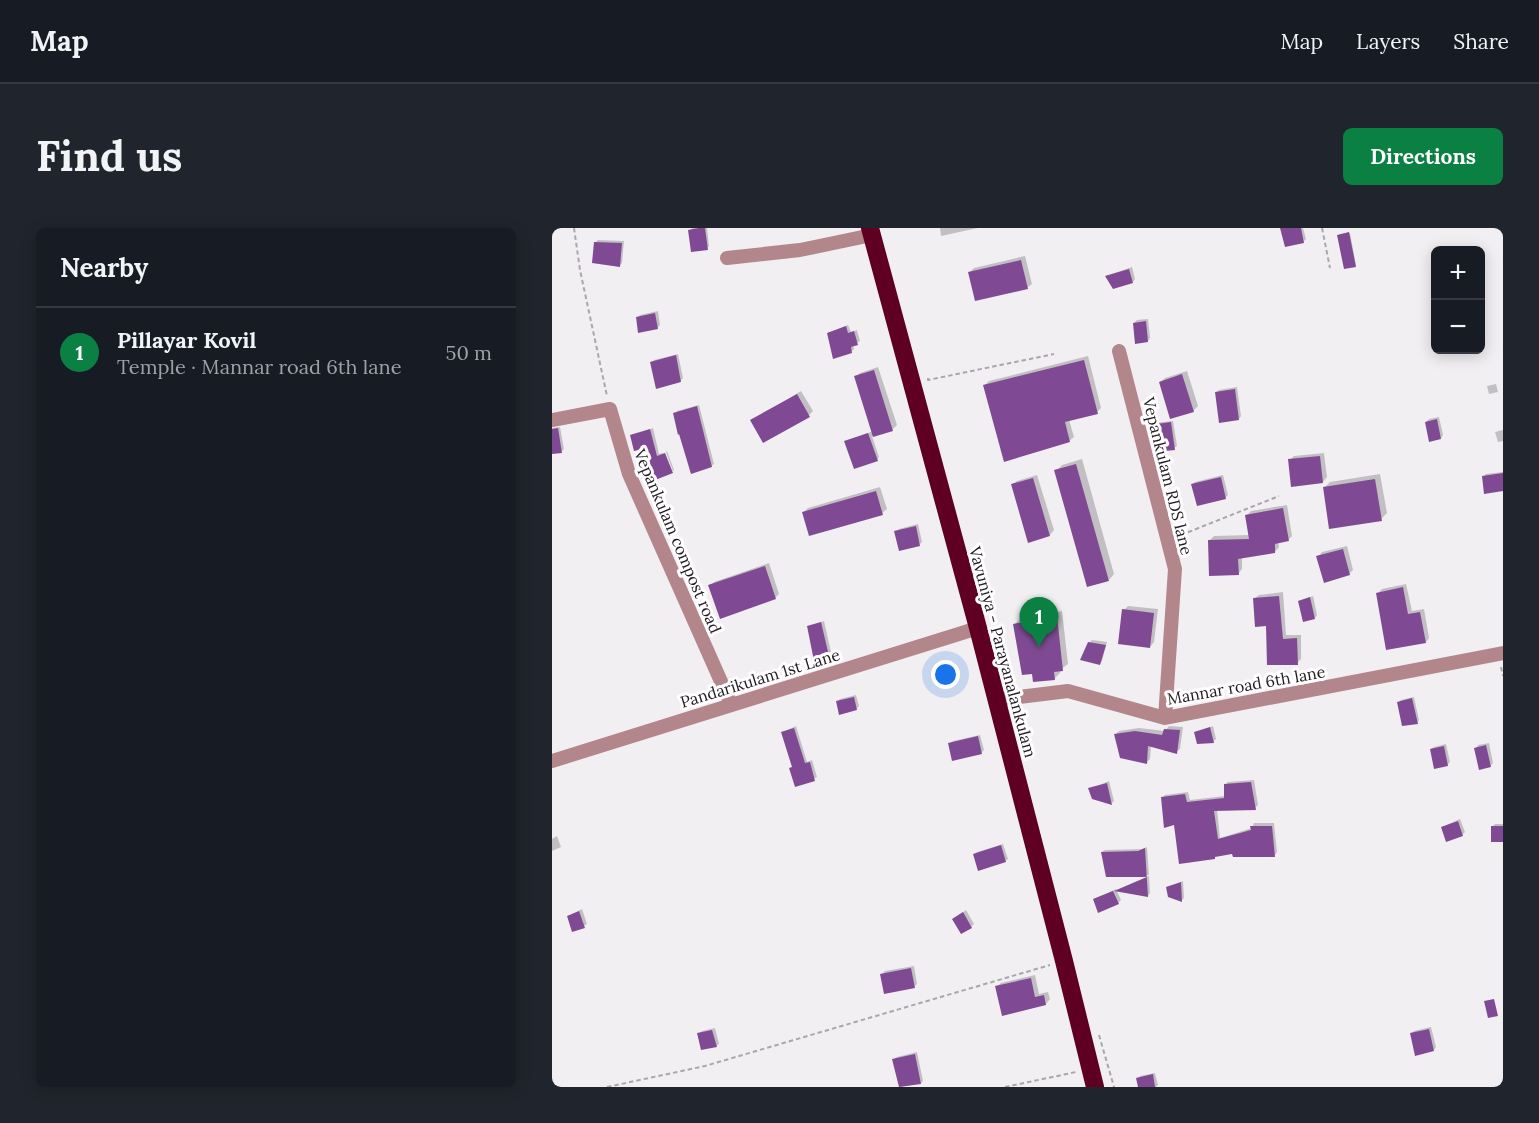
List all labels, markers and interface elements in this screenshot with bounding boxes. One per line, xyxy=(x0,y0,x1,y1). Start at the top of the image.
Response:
text: Map xyxy=(30,23,89,59)
text: Map xyxy=(1280,28,1323,55)
text: Layers xyxy=(1356,28,1420,55)
text: Share xyxy=(1453,28,1509,55)
button: Directions xyxy=(1343,128,1503,185)
text: Find us xyxy=(36,129,182,183)
map controls xyxy=(1431,246,1485,354)
button: + xyxy=(1431,246,1485,300)
text: Nearby xyxy=(60,251,148,284)
button: − xyxy=(1431,300,1485,354)
text: Pillayar Kovil xyxy=(117,326,256,354)
text: 1 xyxy=(75,340,84,365)
text: 50 m xyxy=(446,340,492,365)
text: Temple · Mannar road 6th lane xyxy=(117,354,402,379)
street label: Vepankulam RDS lane xyxy=(1139,394,1197,557)
street label: Vepankulam compost road xyxy=(630,445,726,636)
street label: Vavuniya - Parayanalankulam xyxy=(965,543,1041,760)
pin: 1 xyxy=(1020,598,1058,647)
street label: Pandarikulam 1st Lane xyxy=(678,644,843,712)
your location xyxy=(931,660,960,689)
street label: Mannar road 6th lane xyxy=(1165,661,1327,709)

